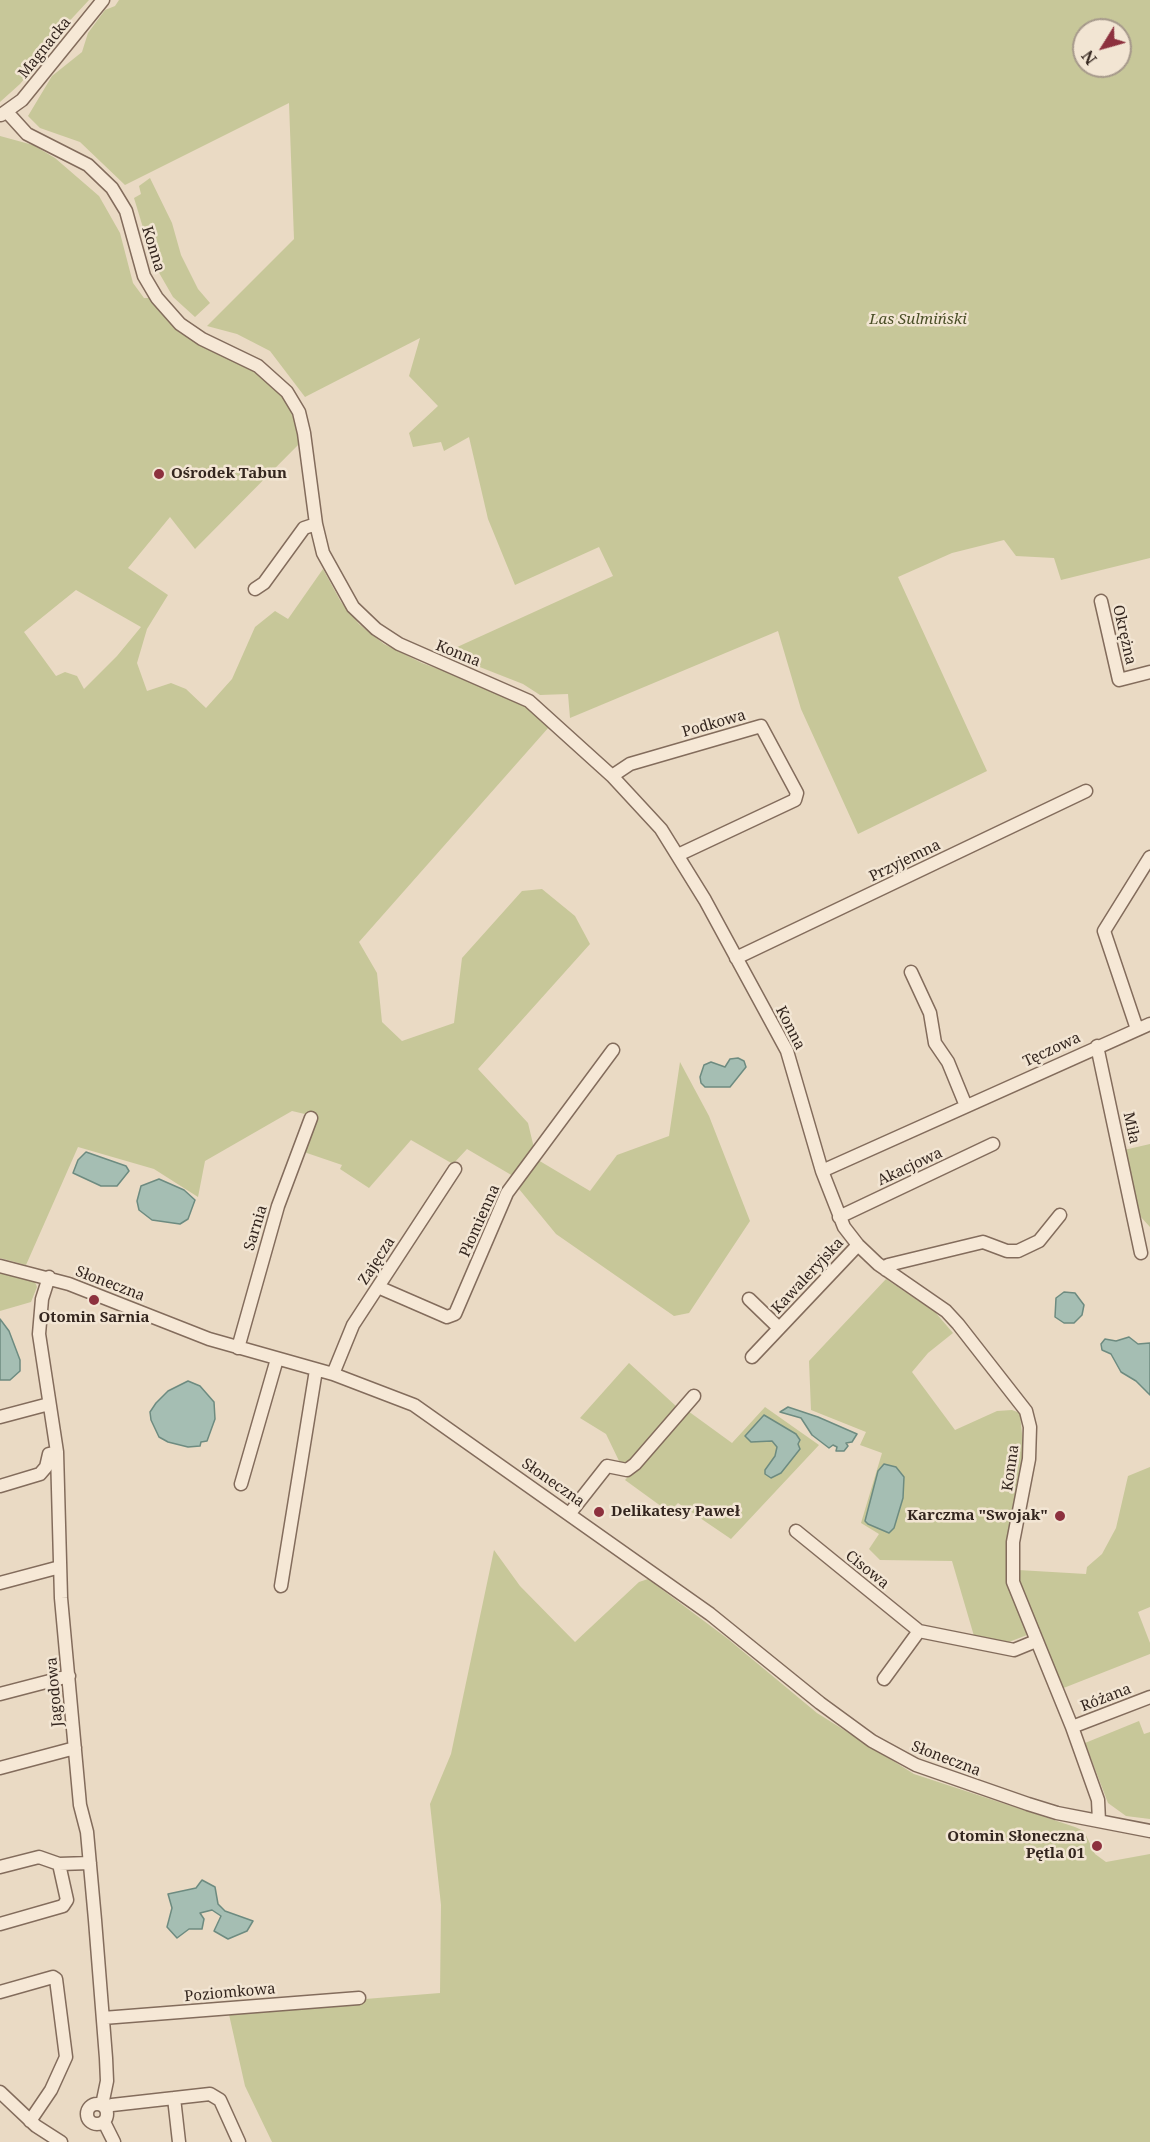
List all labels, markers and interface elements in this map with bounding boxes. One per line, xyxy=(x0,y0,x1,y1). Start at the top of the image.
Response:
street label: Magnacka xyxy=(15,14,75,82)
north arrow xyxy=(1072,18,1132,78)
text: N xyxy=(1077,46,1102,69)
street label: Konna xyxy=(138,224,168,274)
park label: Las Sulmiński xyxy=(869,311,967,329)
place label: Ośrodek Tabun xyxy=(171,465,287,483)
marker: Ośrodek Tabun xyxy=(152,467,166,481)
street label: Okrężna xyxy=(1108,603,1140,667)
street label: Konna xyxy=(433,637,483,671)
street label: Podkowa xyxy=(680,706,748,742)
street label: Przyjemna xyxy=(866,836,944,886)
street label: Konna xyxy=(771,1003,809,1053)
street label: Tęczowa xyxy=(1020,1029,1084,1071)
street label: Miła xyxy=(1119,1110,1143,1146)
street label: Akacjowa xyxy=(875,1144,945,1190)
street label: Płomienna xyxy=(456,1182,504,1260)
street label: Sarnia xyxy=(241,1203,271,1253)
street label: Zajęcza xyxy=(355,1234,399,1288)
street label: Kawaleryjska xyxy=(768,1234,848,1318)
street label: Słoneczna xyxy=(73,1263,147,1305)
marker: Otomin Sarnia xyxy=(87,1293,101,1307)
place label: Otomin Sarnia xyxy=(39,1309,149,1327)
street label: Konna xyxy=(999,1444,1023,1492)
street label: Słoneczna xyxy=(518,1455,588,1511)
place label: Delikatesy Paweł xyxy=(611,1503,740,1521)
marker: Delikatesy Paweł xyxy=(592,1505,606,1519)
place label: Karczma "Swojak" xyxy=(907,1507,1048,1525)
marker: Karczma "Swojak" xyxy=(1053,1509,1067,1523)
street label: Cisowa xyxy=(842,1547,892,1593)
street label: Jagodowa xyxy=(43,1656,67,1728)
street label: Różana xyxy=(1078,1680,1134,1716)
street label: Słoneczna xyxy=(909,1738,983,1780)
place label: Otomin Słoneczna Pętla 01 xyxy=(947,1828,1085,1863)
marker: Otomin Słoneczna Pętla 01 xyxy=(1090,1839,1104,1853)
street label: Poziomkowa xyxy=(184,1980,276,2006)

